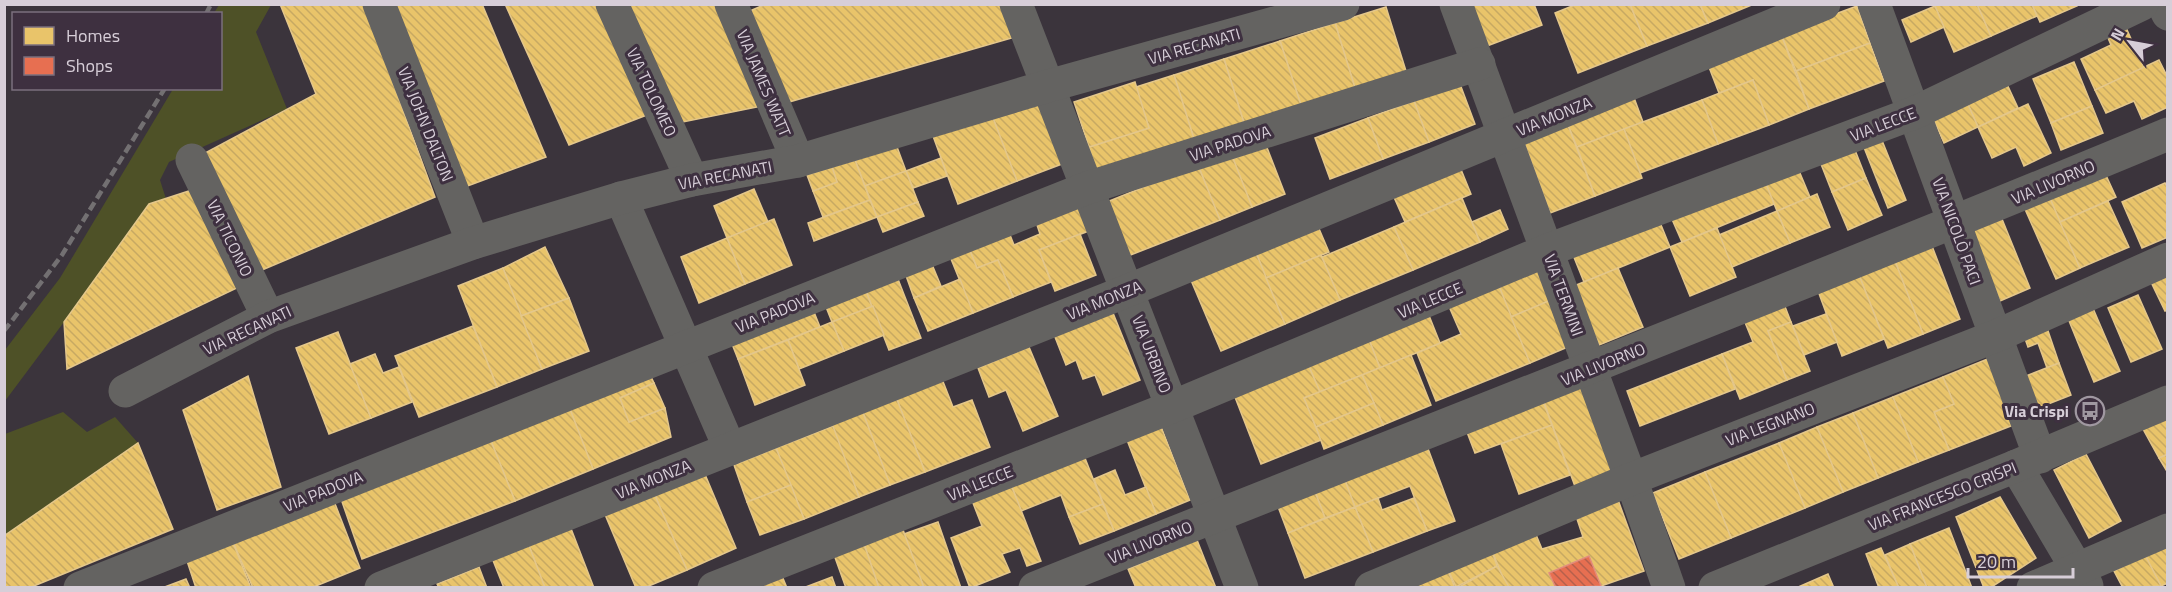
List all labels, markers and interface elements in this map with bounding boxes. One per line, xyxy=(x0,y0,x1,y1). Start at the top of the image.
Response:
legend xyxy=(12,12,222,90)
north arrow xyxy=(2100,12,2160,72)
street label: VIA RECANATI xyxy=(1145,21,1243,71)
text: Homes xyxy=(66,22,120,49)
text: N xyxy=(2104,23,2130,45)
street label: VIA JAMES WATT xyxy=(731,26,798,141)
street label: VIA TOLOMEO xyxy=(621,44,683,140)
text: Shops xyxy=(66,52,113,79)
street label: VIA JOHN DALTON xyxy=(392,63,460,185)
street label: VIA MONZA xyxy=(1513,90,1596,142)
street label: VIA LECCE xyxy=(1847,100,1920,148)
street label: VIA PADOVA xyxy=(1186,118,1274,167)
street label: VIA RECANATI xyxy=(676,154,774,196)
street label: VIA LIVORNO xyxy=(2007,154,2099,210)
street label: VIA NICOLÒ PACI xyxy=(1926,174,1988,288)
street label: VIA TICONIO xyxy=(201,195,259,281)
street label: VIA TERMINI xyxy=(1538,251,1590,339)
street label: VIA MONZA xyxy=(1063,274,1146,326)
street label: VIA LECCE xyxy=(1394,275,1466,324)
street label: VIA PADOVA xyxy=(732,285,819,339)
street label: VIA RECANATI xyxy=(199,299,295,361)
street label: VIA URBINO xyxy=(1126,312,1178,396)
street label: VIA LIVORNO xyxy=(1557,336,1649,392)
bus stop icon: Via Crispi xyxy=(2074,395,2106,427)
street label: VIA LEGNANO xyxy=(1722,396,1818,452)
place label: Via Crispi xyxy=(2004,399,2069,423)
street label: VIA MONZA xyxy=(612,453,695,505)
street label: VIA FRANCESCO CRISPI xyxy=(1864,455,2020,537)
street label: VIA LECCE xyxy=(944,459,1017,507)
street label: VIA PADOVA xyxy=(280,464,367,518)
street label: VIA LIVORNO xyxy=(1104,514,1196,570)
scale bar xyxy=(1968,541,2073,579)
text: 20 m xyxy=(1977,548,2016,575)

